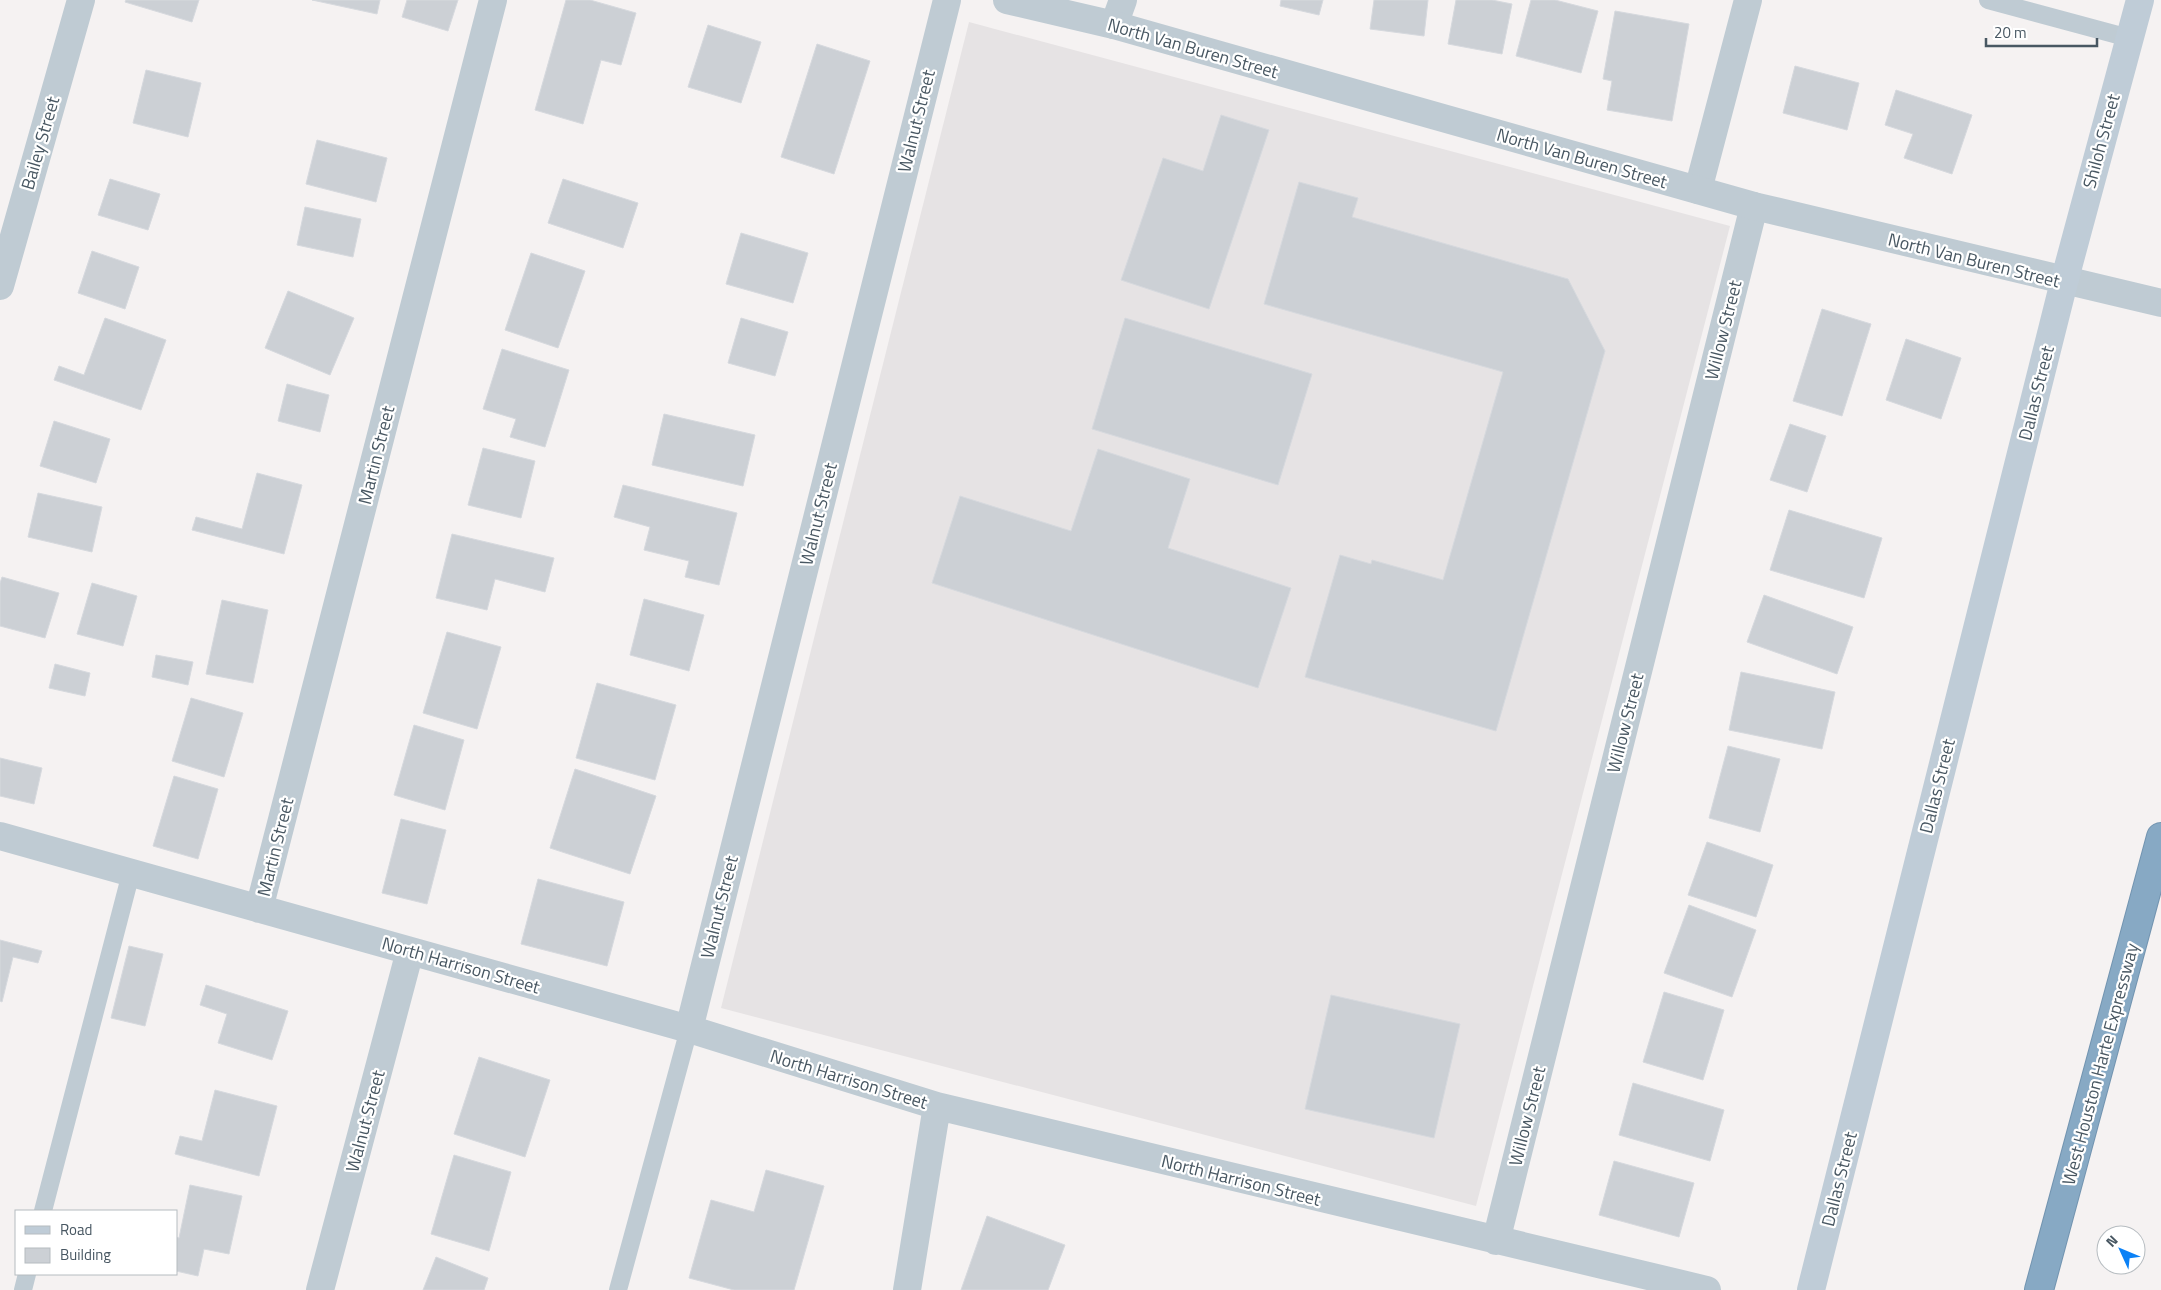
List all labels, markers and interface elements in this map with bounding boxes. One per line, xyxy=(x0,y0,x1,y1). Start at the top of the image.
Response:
street label: North Van Buren Street xyxy=(1105,11,1282,85)
scale bar xyxy=(1986,15,2097,47)
text: 20 m xyxy=(1994,21,2027,44)
street label: Walnut Street xyxy=(890,66,942,175)
street label: Shiloh Street xyxy=(2075,90,2127,191)
street label: Bailey Street xyxy=(14,92,66,193)
street label: North Van Buren Street xyxy=(1494,121,1671,195)
street label: North Van Buren Street xyxy=(1885,226,2063,295)
street label: Willow Street xyxy=(1698,277,1749,383)
street label: Dallas Street xyxy=(2011,342,2061,443)
street label: Martin Street xyxy=(351,402,401,507)
street label: Walnut Street xyxy=(792,459,844,568)
street label: Willow Street xyxy=(1600,670,1651,776)
street label: Dallas Street xyxy=(1912,735,1962,836)
street label: Martin Street xyxy=(250,794,300,899)
street label: Walnut Street xyxy=(693,852,745,961)
street label: North Harrison Street xyxy=(379,930,544,1001)
street label: West Houston Harte Expressway xyxy=(2055,940,2145,1188)
street label: North Harrison Street xyxy=(767,1042,932,1116)
street label: Willow Street xyxy=(1502,1063,1553,1169)
street label: Walnut Street xyxy=(338,1066,392,1175)
street label: Dallas Street xyxy=(1814,1128,1864,1229)
street label: North Harrison Street xyxy=(1159,1147,1324,1213)
legend xyxy=(15,1210,178,1275)
text: Road xyxy=(60,1218,92,1241)
north arrow xyxy=(2096,1225,2146,1275)
text: N xyxy=(2100,1230,2122,1251)
text: Building xyxy=(60,1243,111,1266)

